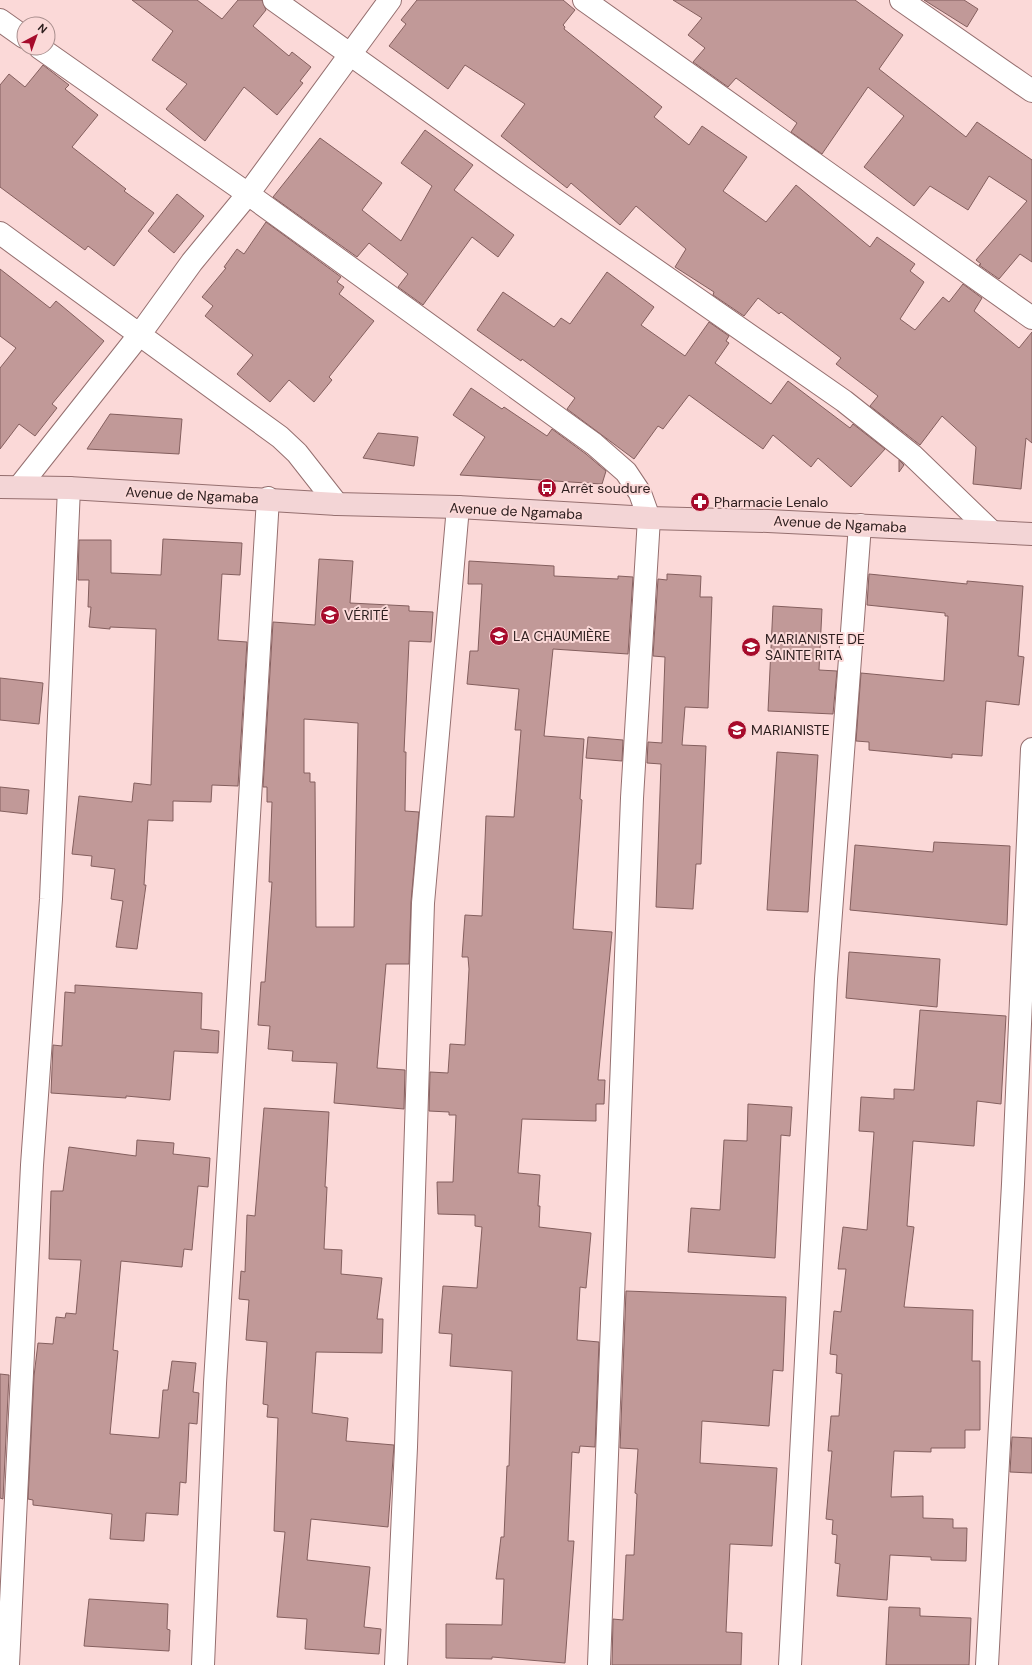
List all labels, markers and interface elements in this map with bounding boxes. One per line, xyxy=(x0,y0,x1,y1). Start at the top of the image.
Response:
north arrow xyxy=(16,16,56,56)
text: N xyxy=(35,21,50,36)
bus stop icon: Arrêt soudure xyxy=(536,477,558,499)
place label: Arrêt soudure xyxy=(561,479,650,497)
street label: Avenue de Ngamaba xyxy=(125,483,259,507)
pharmacy icon: Pharmacie Lenalo xyxy=(689,491,711,513)
place label: Pharmacie Lenalo xyxy=(714,493,828,511)
street label: Avenue de Ngamaba xyxy=(449,499,583,523)
street label: Avenue de Ngamaba xyxy=(773,512,907,536)
school or university icon: VÉRITÉ xyxy=(319,604,341,626)
place label: VÉRITÉ xyxy=(344,606,389,624)
school or university icon: LA CHAUMIÈRE xyxy=(488,625,510,647)
place label: LA CHAUMIÈRE xyxy=(513,627,610,645)
place label: MARIANISTE DE SAINTE RITA xyxy=(765,630,865,664)
school or university icon: MARIANISTE DE SAINTE RITA xyxy=(740,636,762,658)
school or university icon: MARIANISTE xyxy=(726,719,748,741)
place label: MARIANISTE xyxy=(751,721,830,739)

